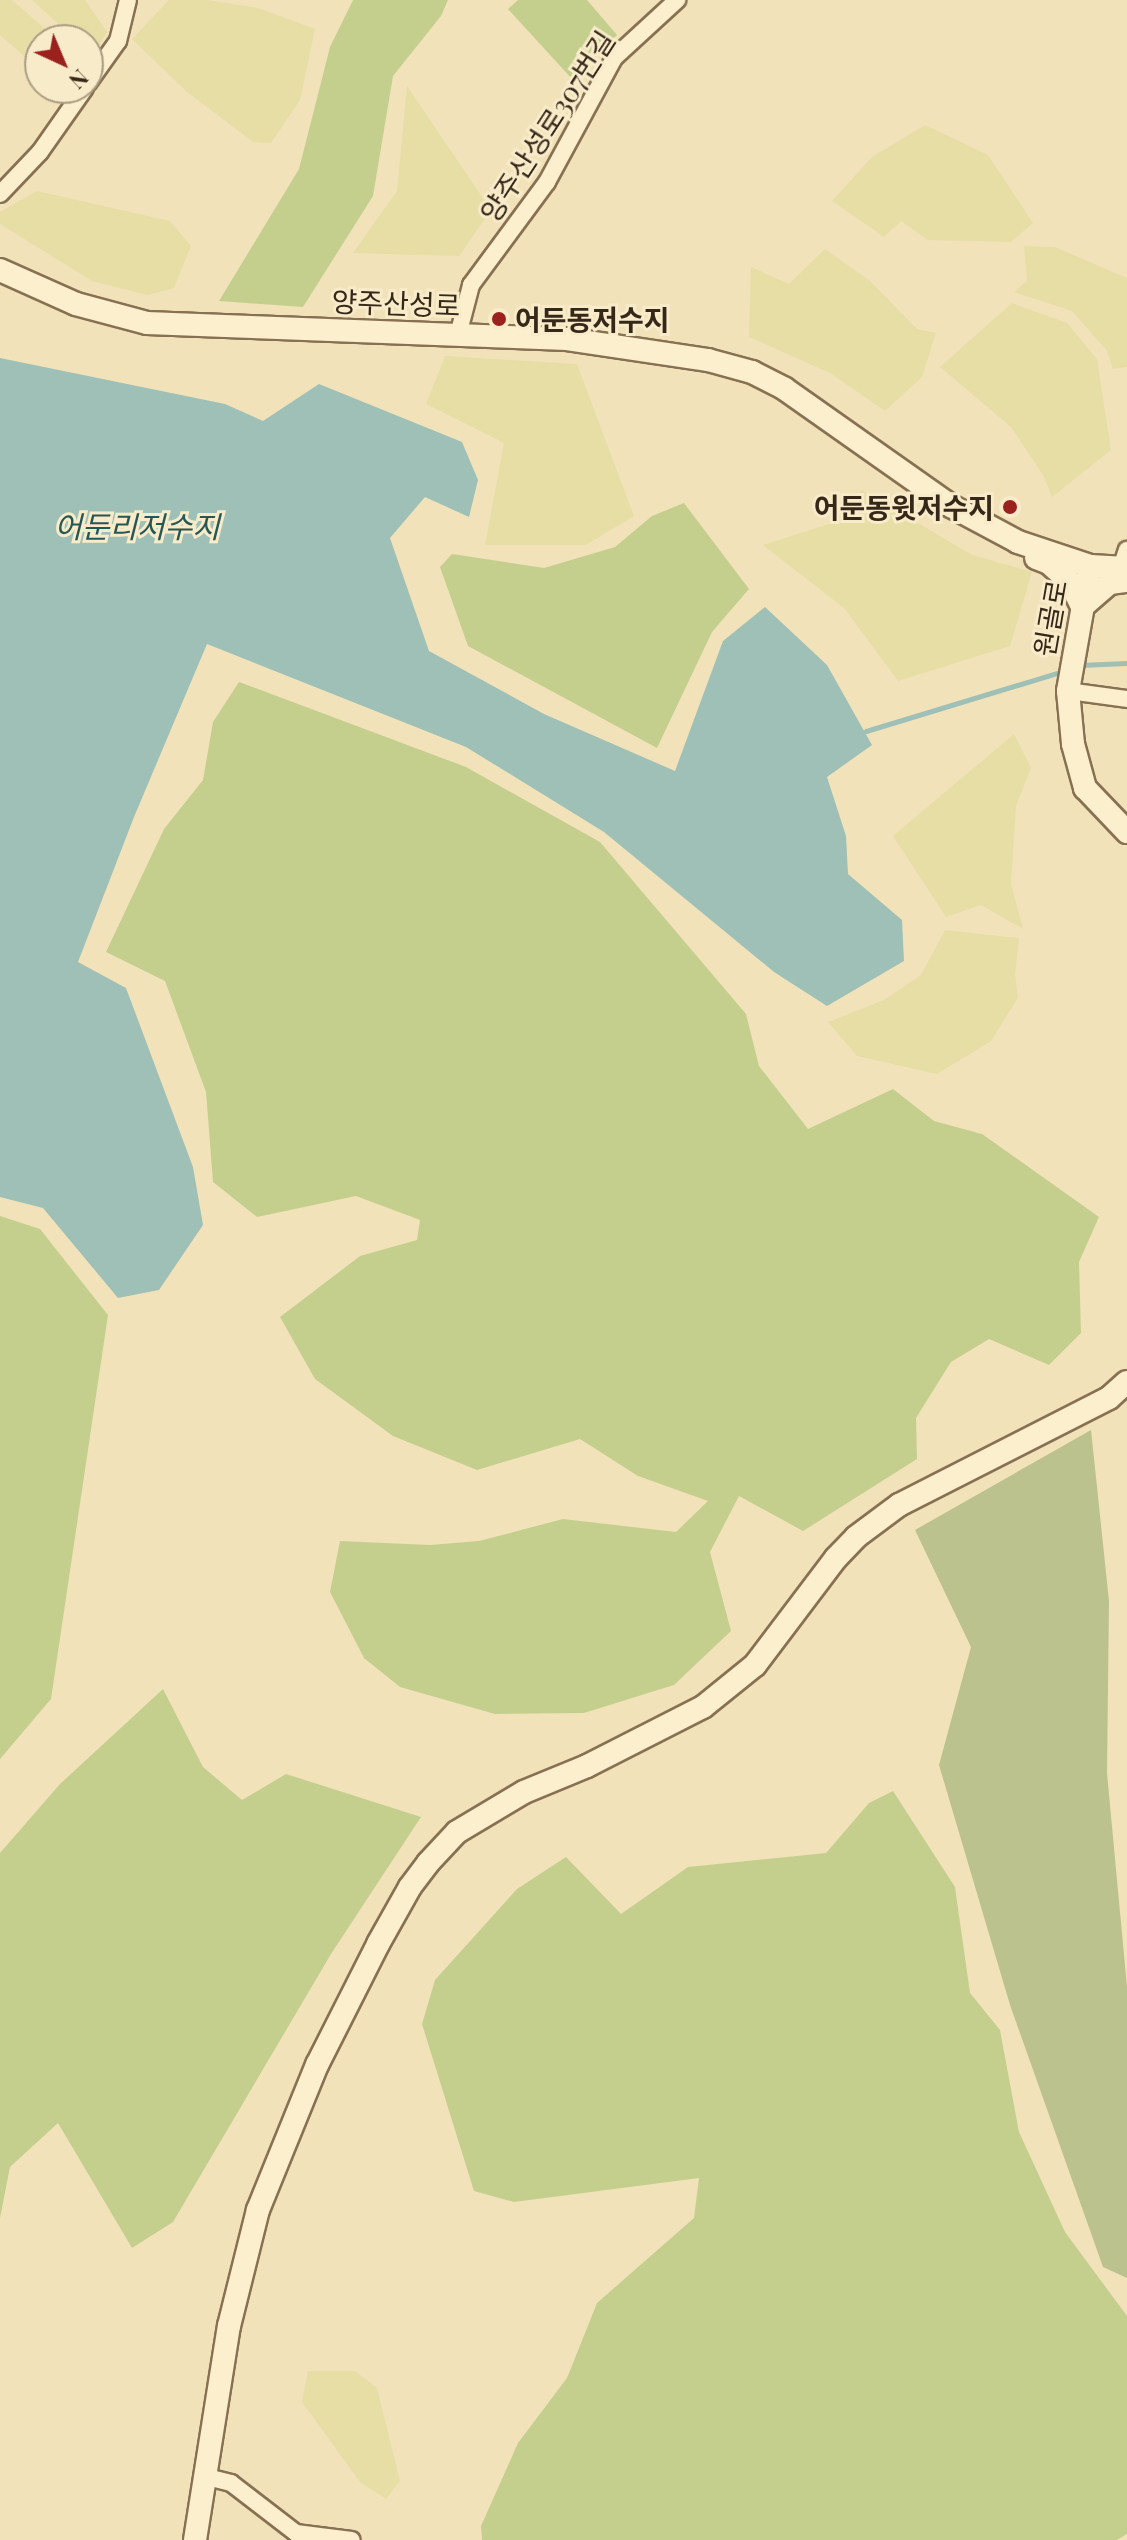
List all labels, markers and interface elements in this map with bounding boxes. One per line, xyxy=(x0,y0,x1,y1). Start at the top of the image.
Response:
north arrow xyxy=(24,24,104,104)
street label: 양주산성로307번길 xyxy=(473,24,621,228)
text: N xyxy=(63,64,95,96)
street label: 양주산성로 xyxy=(331,284,461,322)
place label: 어둔동저수지 xyxy=(515,302,670,336)
marker: 어둔동저수지 xyxy=(490,310,508,328)
place label: 어둔동윗저수지 xyxy=(814,490,994,524)
marker: 어둔동윗저수지 xyxy=(1001,498,1019,516)
water label: 어둔리저수지 xyxy=(54,508,220,544)
street label: 원골로 xyxy=(1027,577,1073,659)

